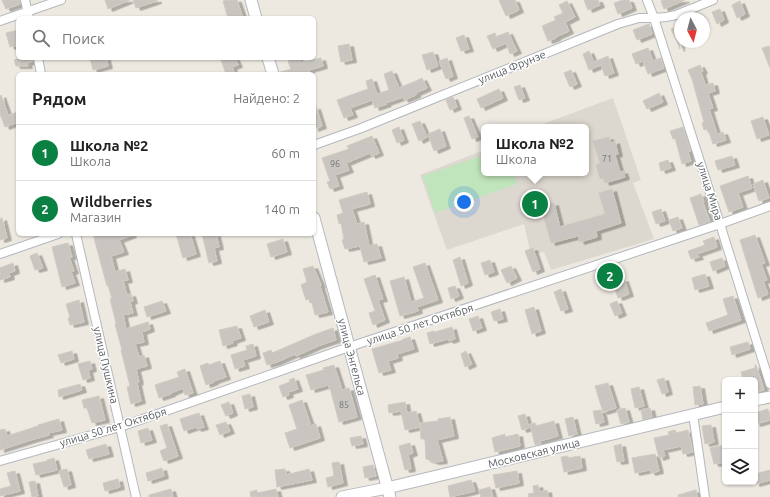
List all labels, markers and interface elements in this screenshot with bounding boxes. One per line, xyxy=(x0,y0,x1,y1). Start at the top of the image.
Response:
north arrow xyxy=(674,12,710,48)
search box xyxy=(16,16,316,60)
icon: search xyxy=(30,27,52,49)
text: Поиск xyxy=(62,30,105,47)
street label: улица Фрунзе xyxy=(477,48,547,86)
text: Рядом xyxy=(32,89,87,108)
text: Найдено: 2 xyxy=(233,91,300,105)
popup xyxy=(481,124,589,176)
text: Школа №2 xyxy=(496,135,574,152)
text: Школа №2 xyxy=(70,137,148,154)
text: 1 xyxy=(41,146,49,160)
text: 60 m xyxy=(271,146,300,160)
text: Школа xyxy=(496,152,537,166)
text: Школа xyxy=(70,154,111,168)
house number: 71 xyxy=(602,154,612,164)
house number: 96 xyxy=(330,159,340,169)
street label: улица Мира xyxy=(695,160,725,222)
pin: 1 xyxy=(522,189,548,219)
your location xyxy=(454,192,474,212)
text: Wildberries xyxy=(70,193,152,210)
text: 2 xyxy=(41,202,49,216)
text: 140 m xyxy=(264,202,300,216)
text: Магазин xyxy=(70,210,121,224)
pin: 2 xyxy=(597,261,623,291)
street label: улица 50 лет Октября xyxy=(365,301,475,347)
street label: улица Энгельса xyxy=(336,317,368,397)
street label: улица Пушкина xyxy=(91,325,121,405)
map controls xyxy=(722,377,758,485)
button: + xyxy=(722,377,758,413)
house number: 85 xyxy=(339,400,349,410)
street label: улица 50 лет Октября xyxy=(58,405,168,449)
button: − xyxy=(722,413,758,449)
street label: Московская улица xyxy=(487,436,581,470)
button: layers xyxy=(722,449,758,485)

